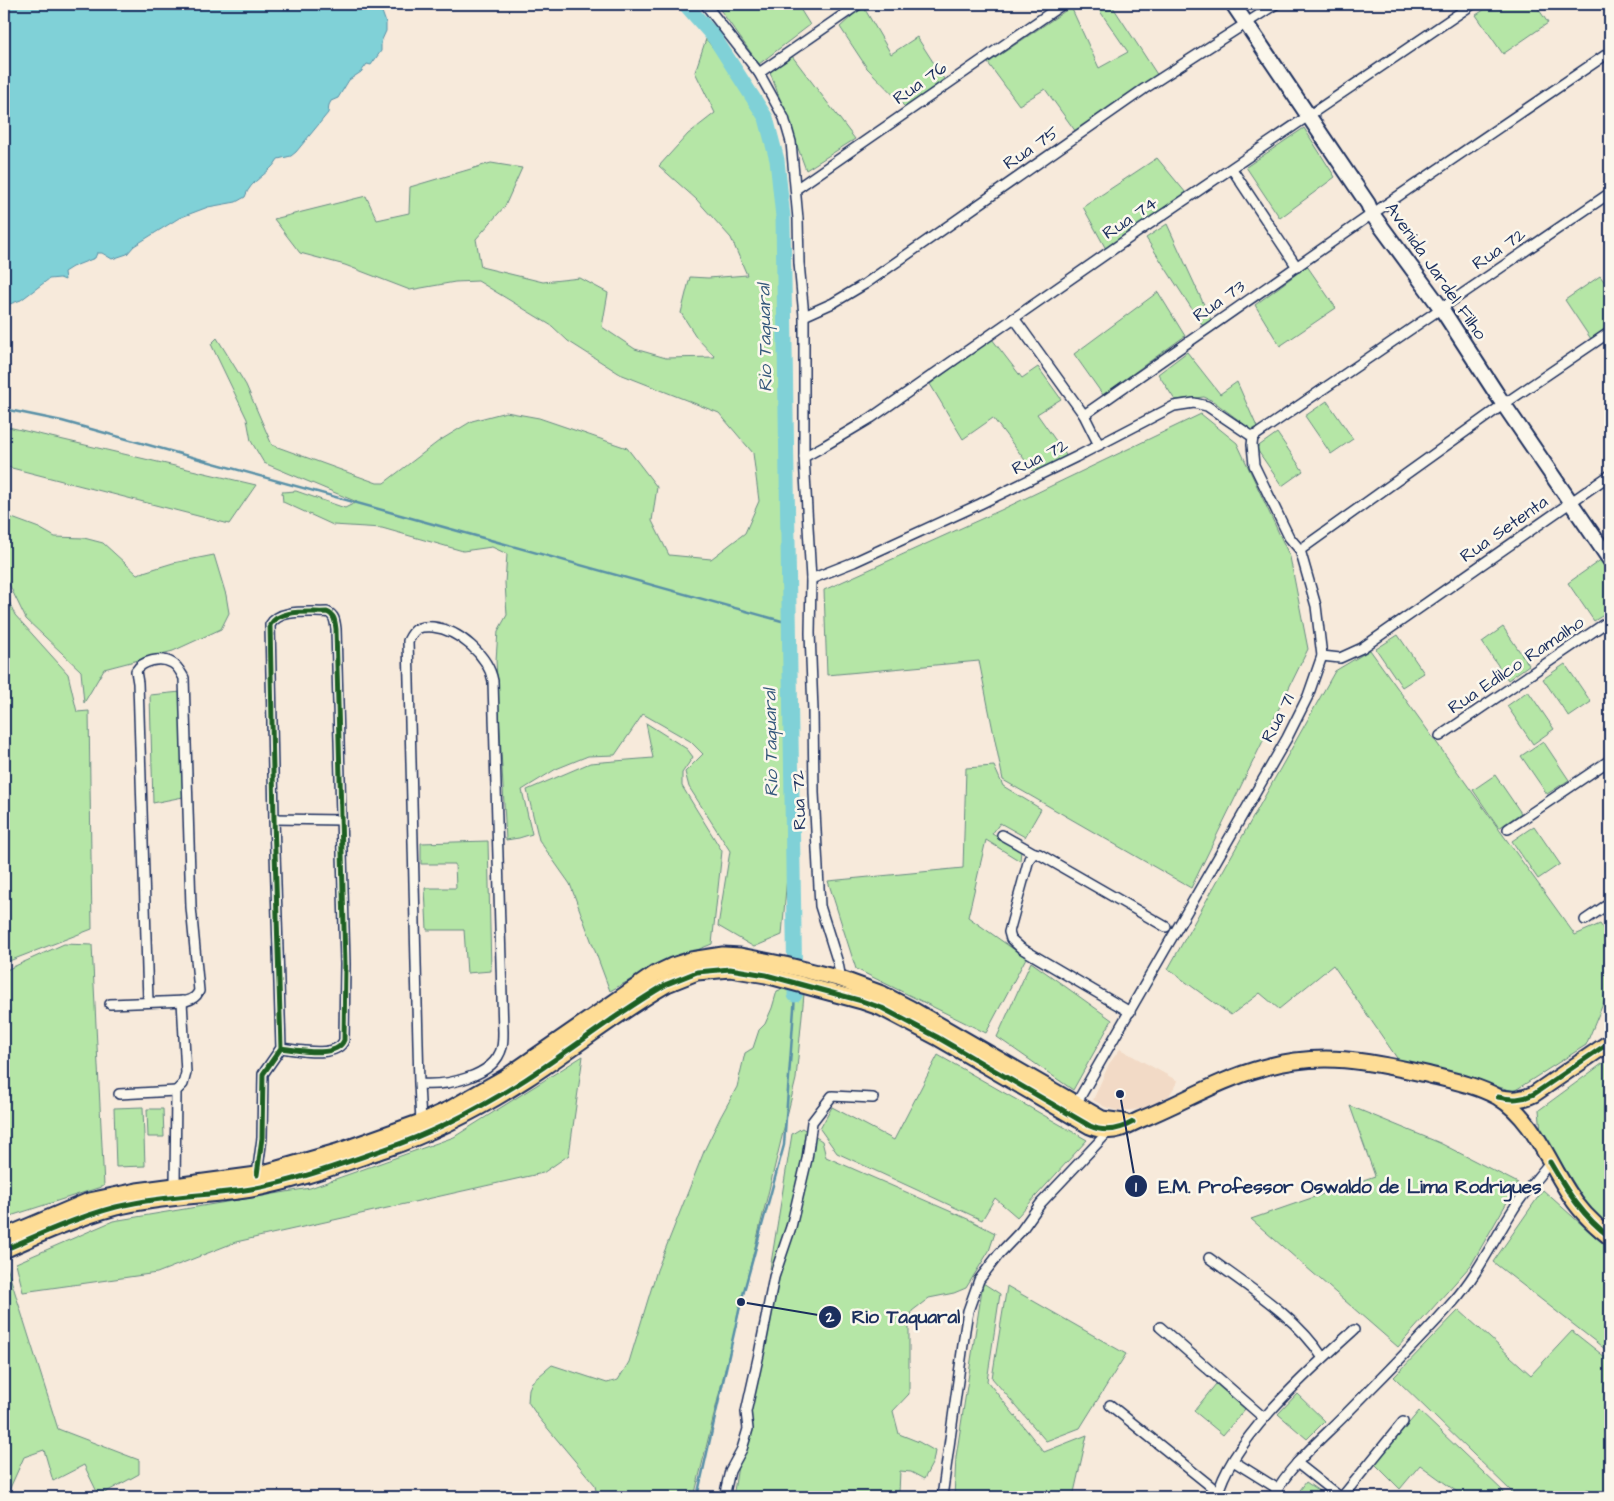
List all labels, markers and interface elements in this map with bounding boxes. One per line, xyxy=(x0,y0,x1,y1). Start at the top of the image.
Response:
street label: Rua 76 xyxy=(888,55,952,111)
street label: Rua 75 xyxy=(998,120,1064,176)
street label: Rua 74 xyxy=(1097,190,1163,246)
street label: Avenida Jardel Filho xyxy=(1379,197,1493,345)
street label: Rua 72 xyxy=(1467,222,1531,276)
street label: Rua 73 xyxy=(1188,274,1250,328)
water label: Rio Taquaral xyxy=(751,281,779,392)
street label: Rua 72 xyxy=(1008,432,1073,481)
street label: Rua Setenta xyxy=(1455,489,1553,569)
street label: Rua Edilco Ramalho xyxy=(1443,610,1589,720)
water label: Rio Taquaral xyxy=(757,686,785,797)
street label: Rua 71 xyxy=(1255,689,1301,747)
street label: Rua 72 xyxy=(785,769,813,830)
callout: E.M. Professor Oswaldo de Lima Rodrigues xyxy=(1124,1169,1552,1203)
text: E.M. Professor Oswaldo de Lima Rodrigues xyxy=(1158,1174,1542,1202)
text: 1 xyxy=(1135,1177,1137,1198)
callout: Rio Taquaral xyxy=(817,1300,970,1334)
text: Rio Taquaral xyxy=(852,1304,960,1331)
text: 2 xyxy=(825,1307,835,1328)

